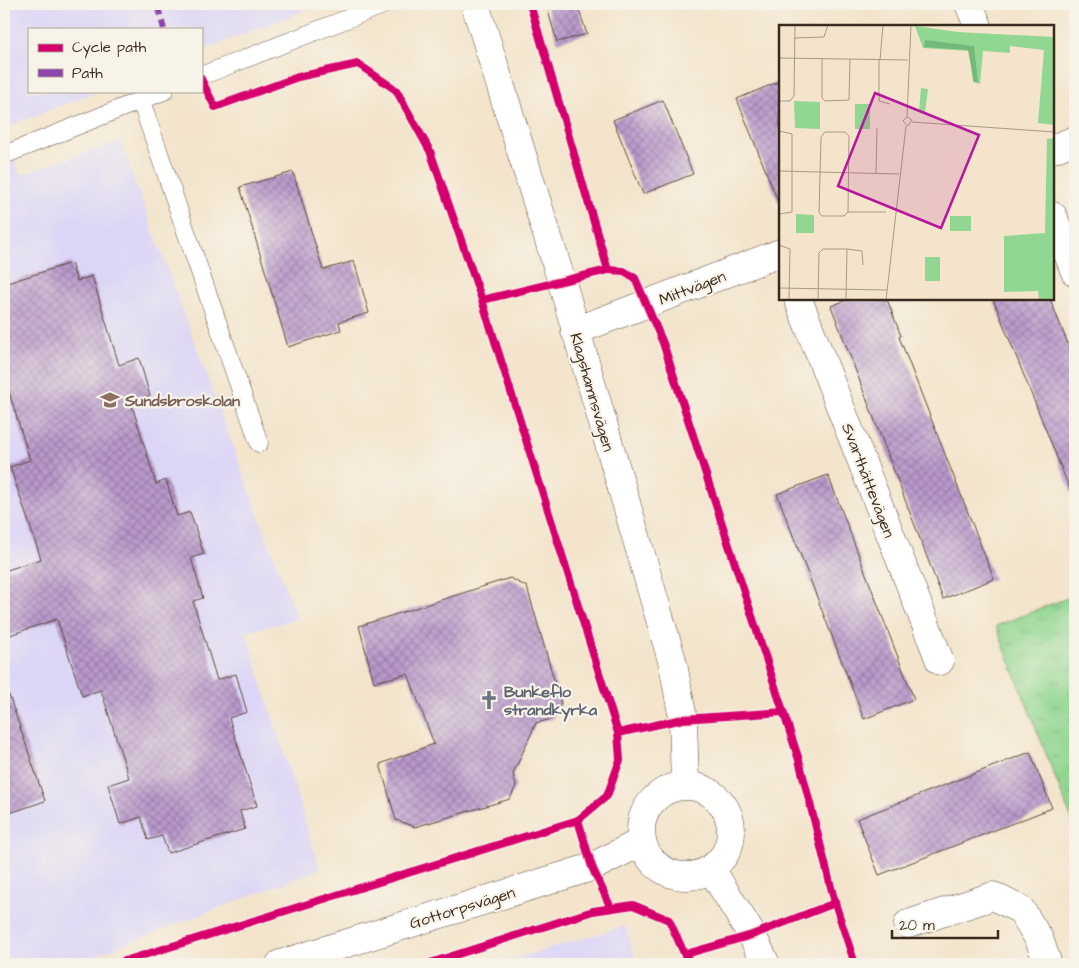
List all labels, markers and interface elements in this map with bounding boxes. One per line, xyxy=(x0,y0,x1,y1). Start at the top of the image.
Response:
inset map xyxy=(779,25,1054,300)
legend xyxy=(28,28,202,92)
text: Cycle path xyxy=(72,37,147,59)
text: Path xyxy=(72,63,103,84)
street label: Mittvägen xyxy=(656,265,729,312)
street label: Klagshamnsvägen xyxy=(564,330,619,454)
school or university icon: Sundsbroskolan xyxy=(99,389,121,411)
place label: Sundsbroskolan xyxy=(124,390,240,412)
street label: Svarthättevägen xyxy=(835,420,900,541)
place label: Bunkeflo strandkyrka xyxy=(504,681,598,722)
church icon: Bunkeflo strandkyrka xyxy=(478,689,500,711)
street label: Gottorpsvägen xyxy=(407,881,518,935)
scale bar xyxy=(892,908,998,940)
text: 20 m xyxy=(899,915,935,936)

